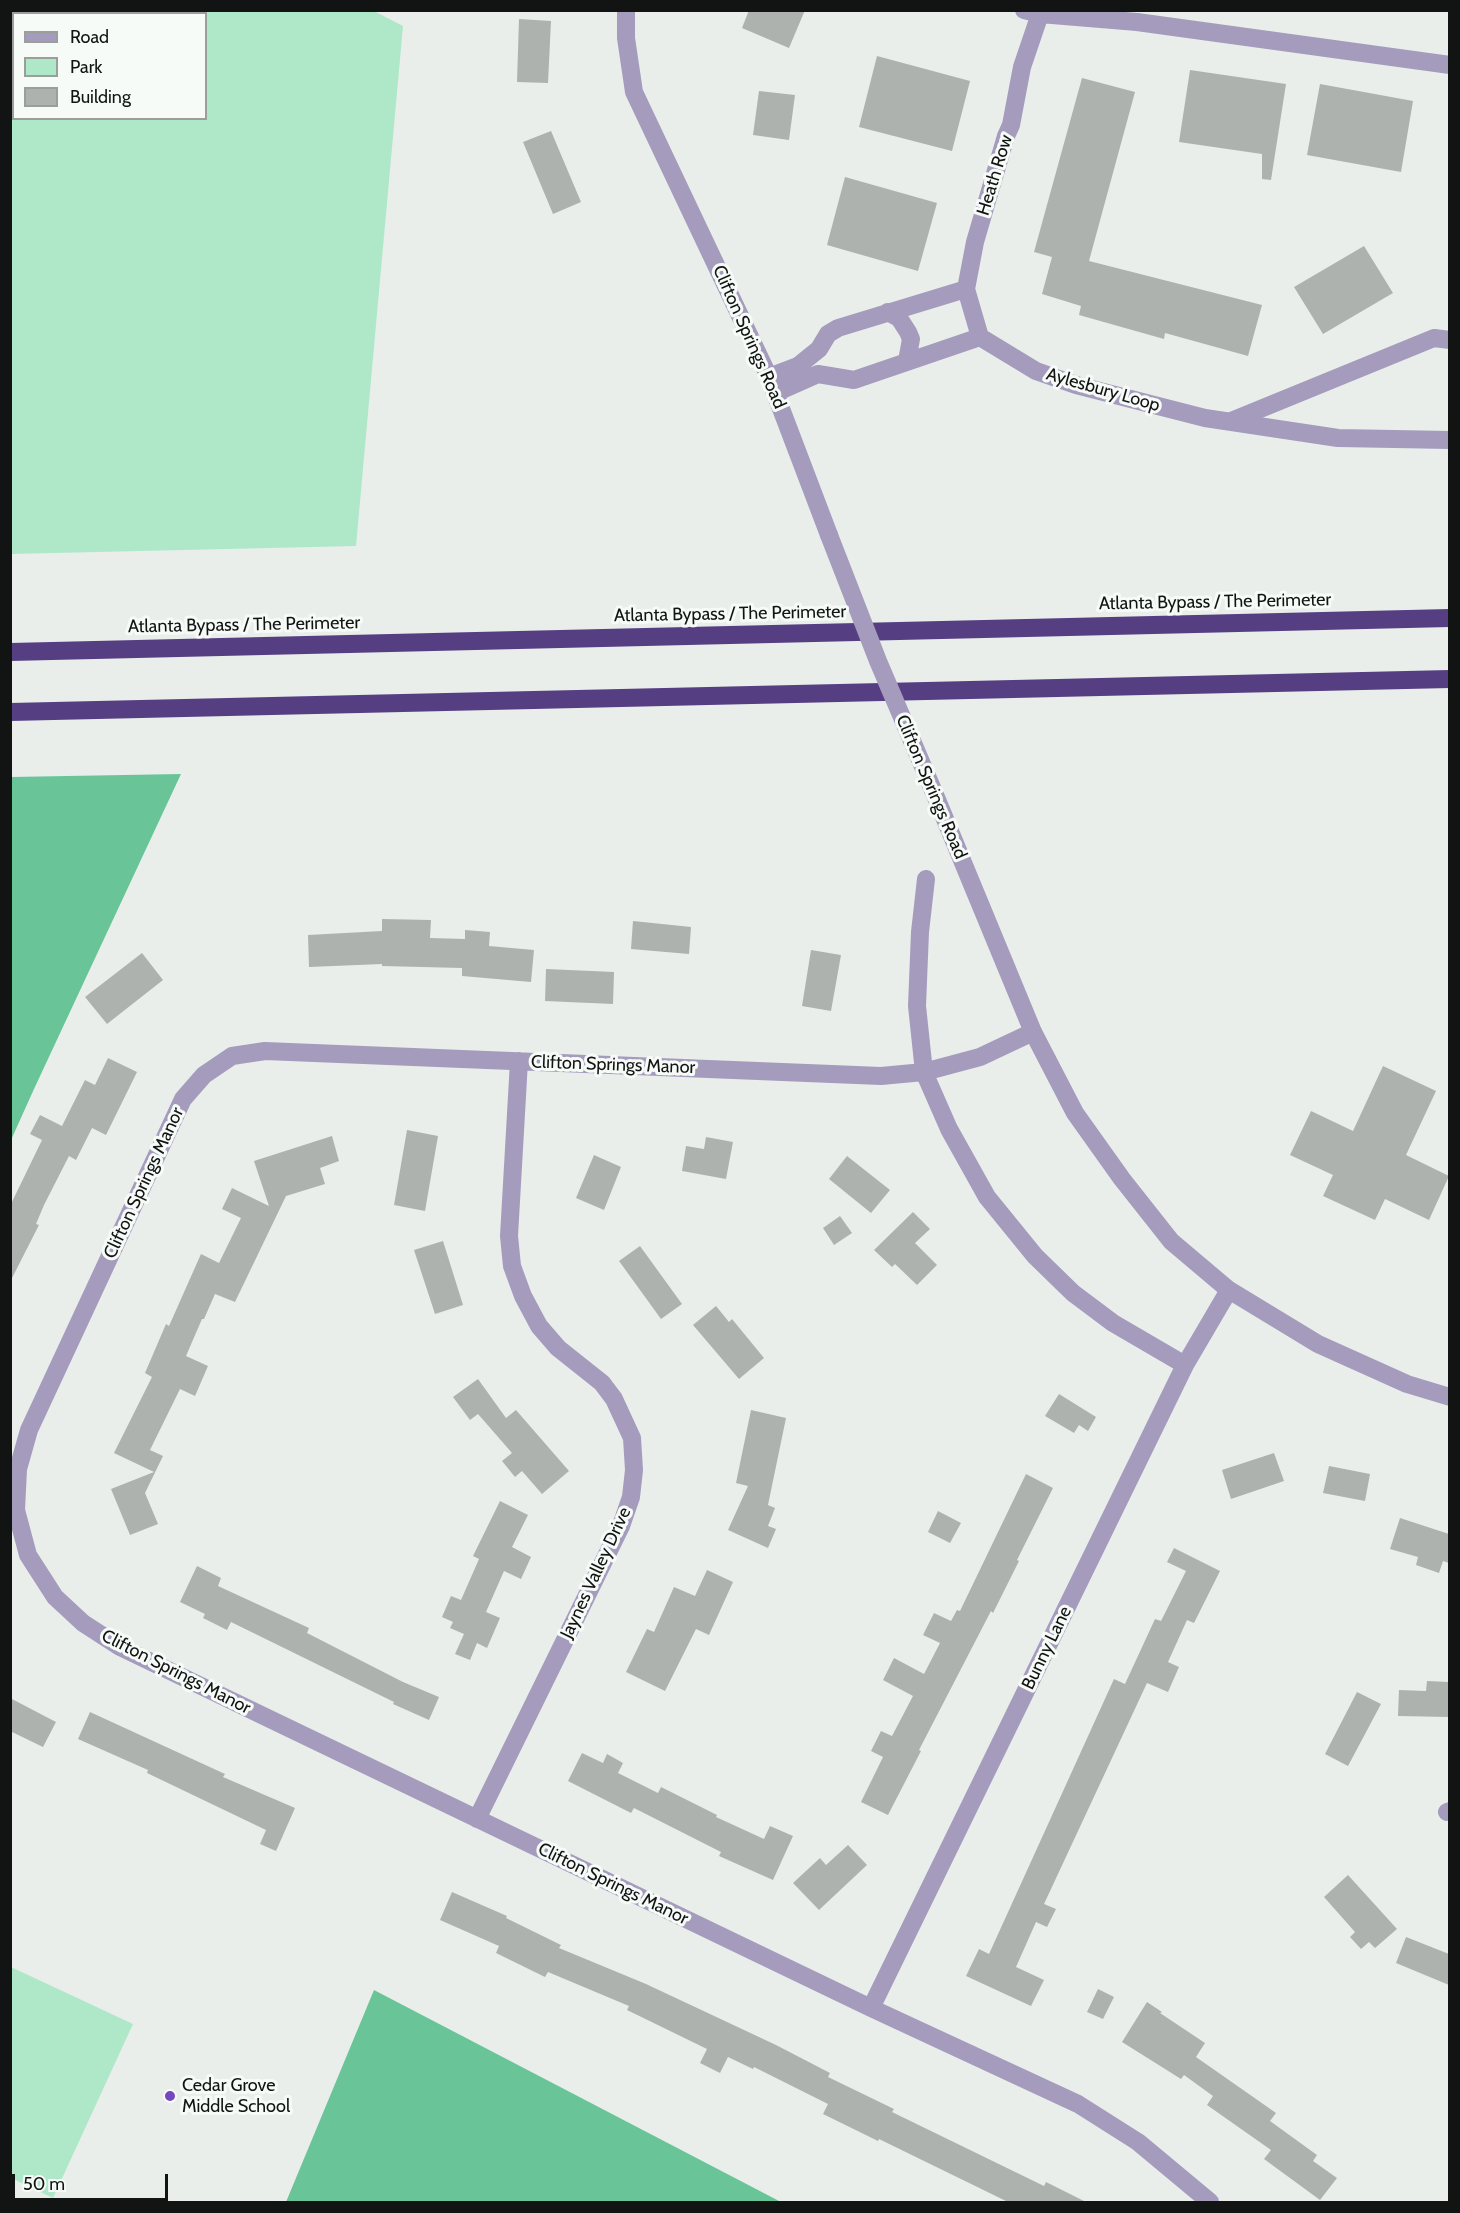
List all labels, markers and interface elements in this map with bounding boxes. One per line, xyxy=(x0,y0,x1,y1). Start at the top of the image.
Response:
legend xyxy=(12,12,207,120)
text: Road xyxy=(70,26,109,48)
text: Park xyxy=(70,56,102,78)
text: Building xyxy=(70,86,131,108)
street label: Heath Row xyxy=(972,132,1018,218)
street label: Clifton Springs Road xyxy=(708,262,790,412)
street label: Aylesbury Loop xyxy=(1044,363,1162,417)
street label: Atlanta Bypass / The Perimeter xyxy=(1099,589,1331,615)
street label: Atlanta Bypass / The Perimeter xyxy=(614,601,846,627)
street label: Atlanta Bypass / The Perimeter xyxy=(128,612,360,638)
street label: Clifton Springs Road xyxy=(891,712,971,862)
street label: Clifton Springs Manor xyxy=(530,1051,696,1079)
street label: Clifton Springs Manor xyxy=(99,1104,189,1262)
street label: Jaynes Valley Drive xyxy=(556,1504,636,1642)
street label: Bunny Lane xyxy=(1018,1603,1076,1693)
street label: Clifton Springs Manor xyxy=(98,1625,254,1719)
street label: Clifton Springs Manor xyxy=(534,1838,692,1930)
place label: Cedar Grove Middle School xyxy=(182,2075,290,2118)
marker: Cedar Grove Middle School xyxy=(163,2089,177,2103)
scale bar xyxy=(15,2162,171,2200)
text: 50 m xyxy=(23,2173,65,2195)

